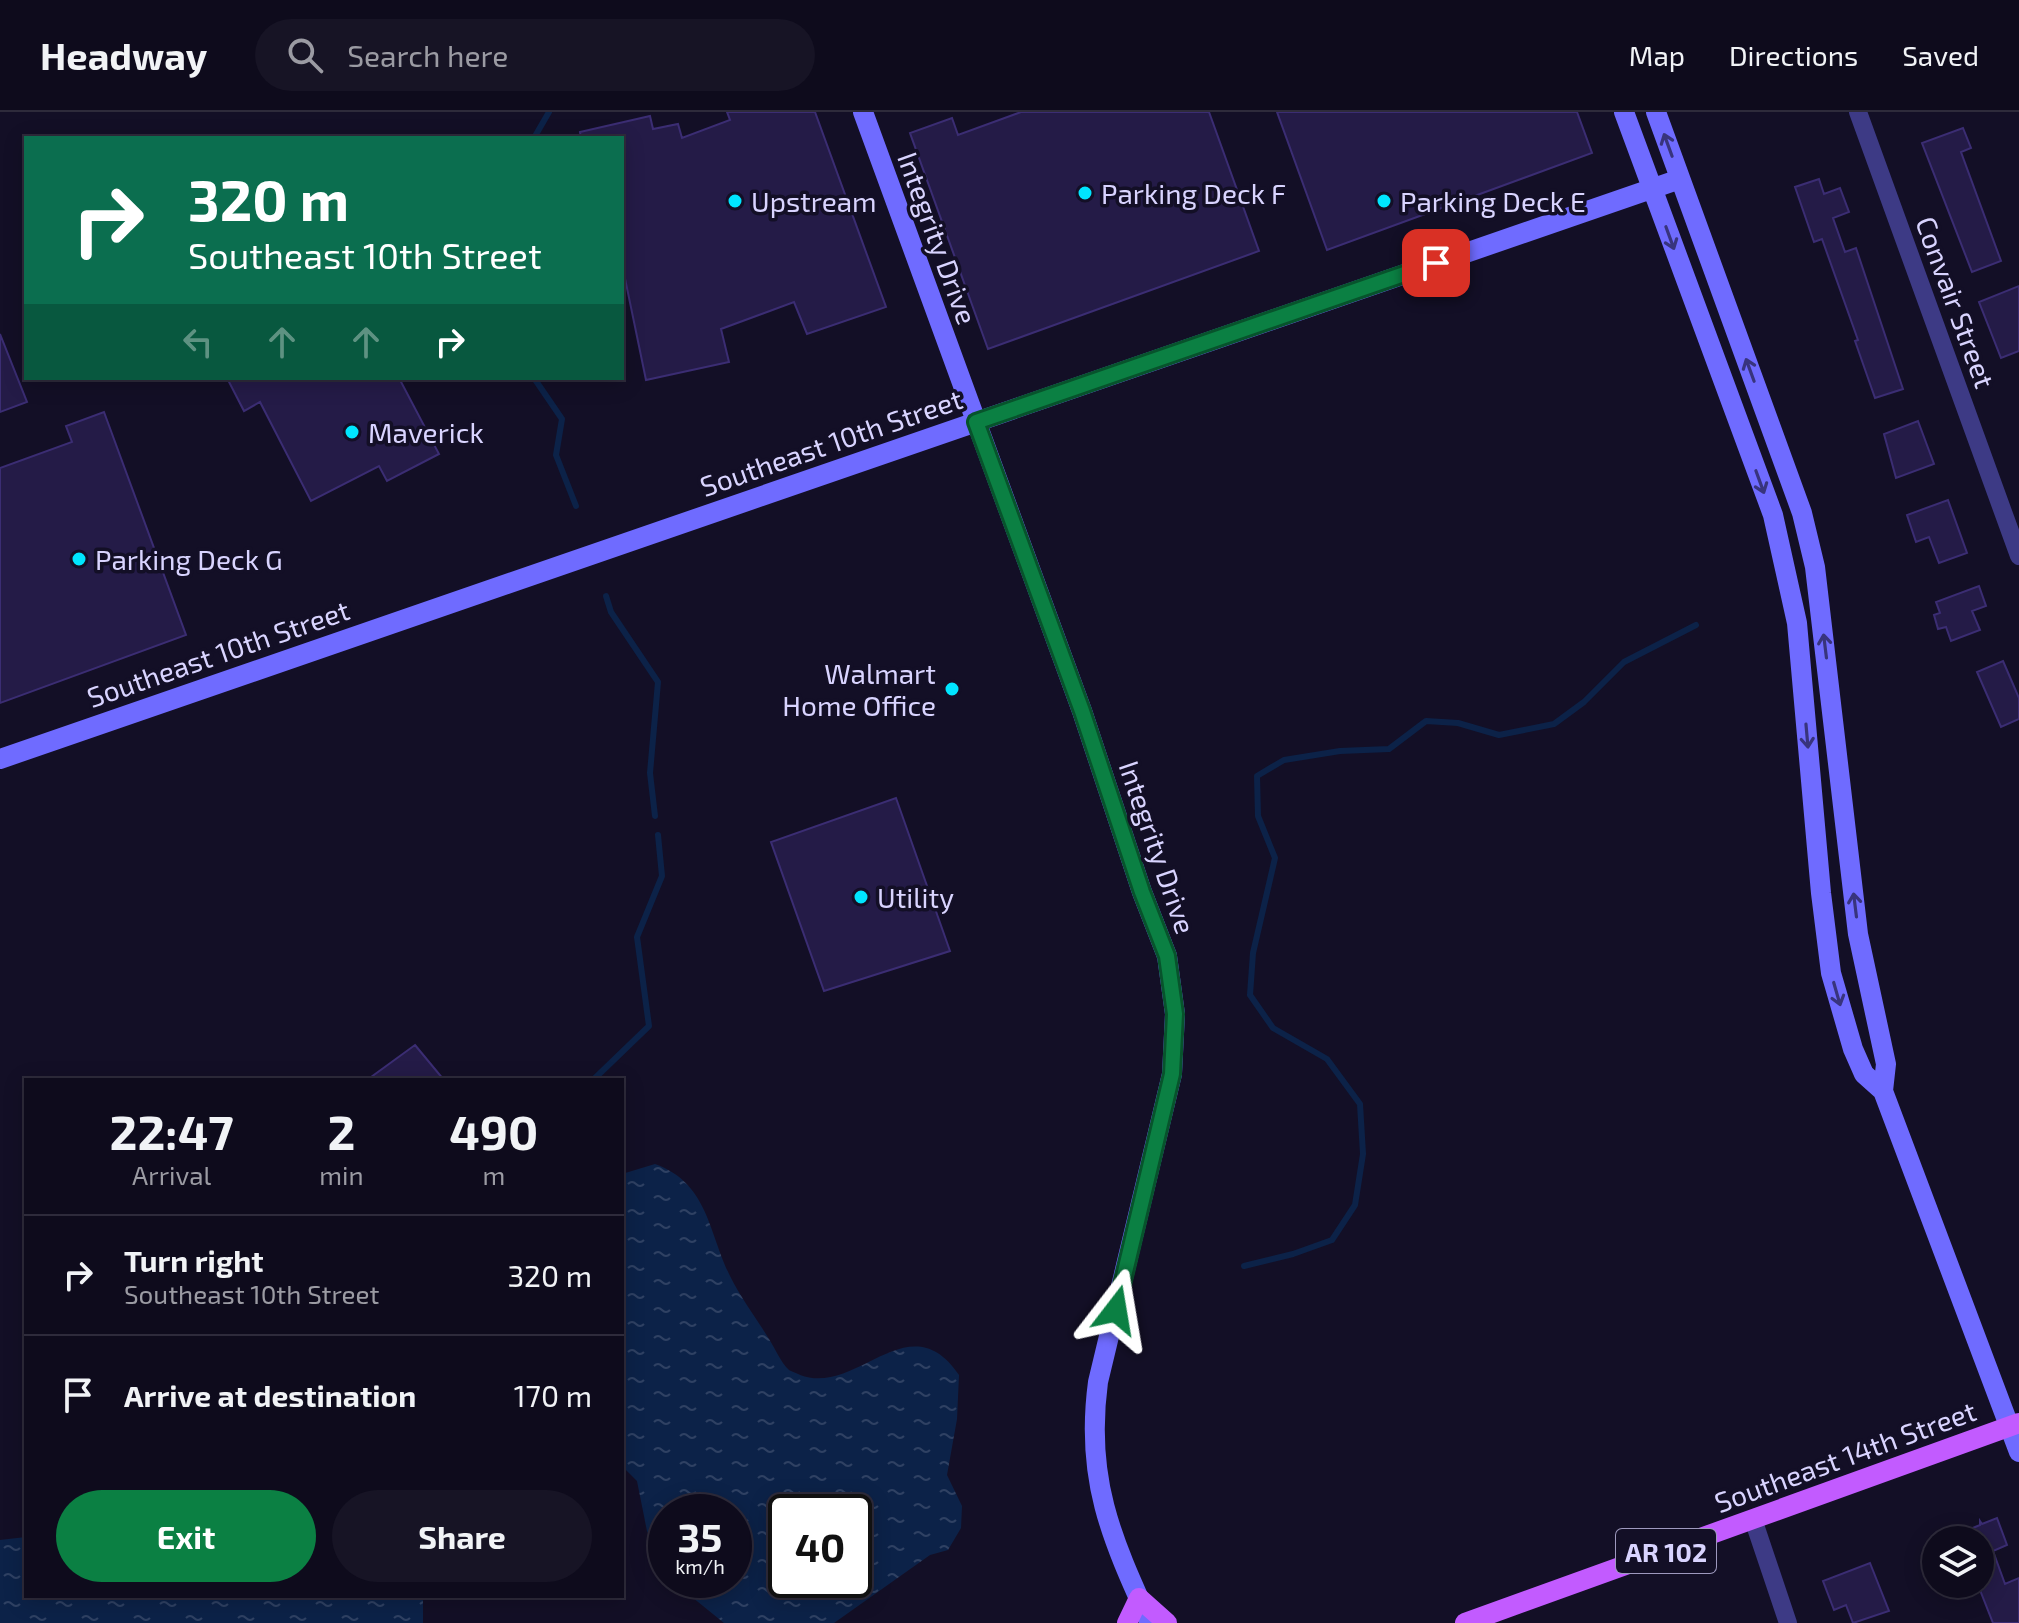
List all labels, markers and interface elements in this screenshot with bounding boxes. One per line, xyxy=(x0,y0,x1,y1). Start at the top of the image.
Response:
search box xyxy=(255,19,815,91)
text: Headway xyxy=(40,32,207,78)
icon: search xyxy=(283,33,327,77)
text: Search here xyxy=(347,37,508,73)
text: Map xyxy=(1629,38,1685,72)
text: Directions xyxy=(1729,38,1858,72)
text: Saved xyxy=(1902,38,1979,72)
one-way arrow xyxy=(1660,133,1674,158)
street label: Integrity Drive xyxy=(891,147,985,329)
text: 320 m xyxy=(188,165,349,232)
icon: right xyxy=(56,168,160,272)
place label: Parking Deck F xyxy=(1101,176,1286,210)
place label: Upstream xyxy=(751,184,877,218)
marker: Parking Deck F xyxy=(1076,184,1094,202)
place label: Parking Deck E xyxy=(1400,184,1586,218)
marker: Upstream xyxy=(726,192,744,210)
marker: Parking Deck E xyxy=(1375,192,1393,210)
street label: Convair Street xyxy=(1909,212,2003,392)
one-way arrow xyxy=(1664,225,1678,250)
pin xyxy=(1402,229,1470,297)
text: Southeast 10th Street xyxy=(188,233,542,276)
icon: arrive xyxy=(1414,241,1458,285)
icon: left xyxy=(176,320,220,364)
icon: ahead xyxy=(260,320,304,364)
icon: ahead xyxy=(344,320,388,364)
icon: right xyxy=(428,320,472,364)
one-way arrow xyxy=(1742,358,1756,383)
street label: Southeast 10th Street xyxy=(695,381,967,503)
place label: Maverick xyxy=(368,415,484,449)
marker: Maverick xyxy=(343,423,361,441)
one-way arrow xyxy=(1754,469,1768,494)
place label: Parking Deck G xyxy=(95,542,282,576)
marker: Parking Deck G xyxy=(70,550,88,568)
street label: Southeast 10th Street xyxy=(82,592,354,714)
one-way arrow xyxy=(1817,633,1832,660)
place label: Walmart Home Office xyxy=(782,656,936,722)
marker: Walmart Home Office xyxy=(943,680,961,698)
one-way arrow xyxy=(1800,722,1815,749)
street label: Integrity Drive xyxy=(1113,756,1203,938)
place label: Utility xyxy=(877,880,954,914)
marker: Utility xyxy=(852,888,870,906)
one-way arrow xyxy=(1847,892,1862,919)
one-way arrow xyxy=(1830,981,1845,1007)
text: 22:47 xyxy=(110,1102,234,1160)
text: 2 xyxy=(327,1102,355,1160)
text: 490 xyxy=(449,1102,538,1160)
text: Arrival xyxy=(132,1159,211,1190)
text: min xyxy=(319,1159,364,1190)
text: m xyxy=(482,1159,505,1190)
text: Turn right xyxy=(124,1242,264,1278)
icon: right xyxy=(56,1253,100,1297)
text: 320 m xyxy=(507,1257,592,1293)
position arrow xyxy=(1074,1268,1158,1352)
text: Southeast 10th Street xyxy=(124,1278,379,1309)
icon: arrive xyxy=(56,1373,100,1417)
text: Arrive at destination xyxy=(124,1377,416,1413)
text: 170 m xyxy=(514,1377,592,1413)
street label: Southeast 14th Street xyxy=(1710,1393,1980,1519)
button: Exit xyxy=(56,1490,316,1582)
button: Share xyxy=(332,1490,592,1582)
speed limit sign: 40 xyxy=(768,1494,872,1598)
text: 35 xyxy=(678,1512,722,1560)
map controls xyxy=(1922,1526,1994,1598)
button: layers xyxy=(1922,1526,1994,1598)
road number: AR 102 xyxy=(1616,1529,1716,1573)
text: km/h xyxy=(675,1554,725,1578)

